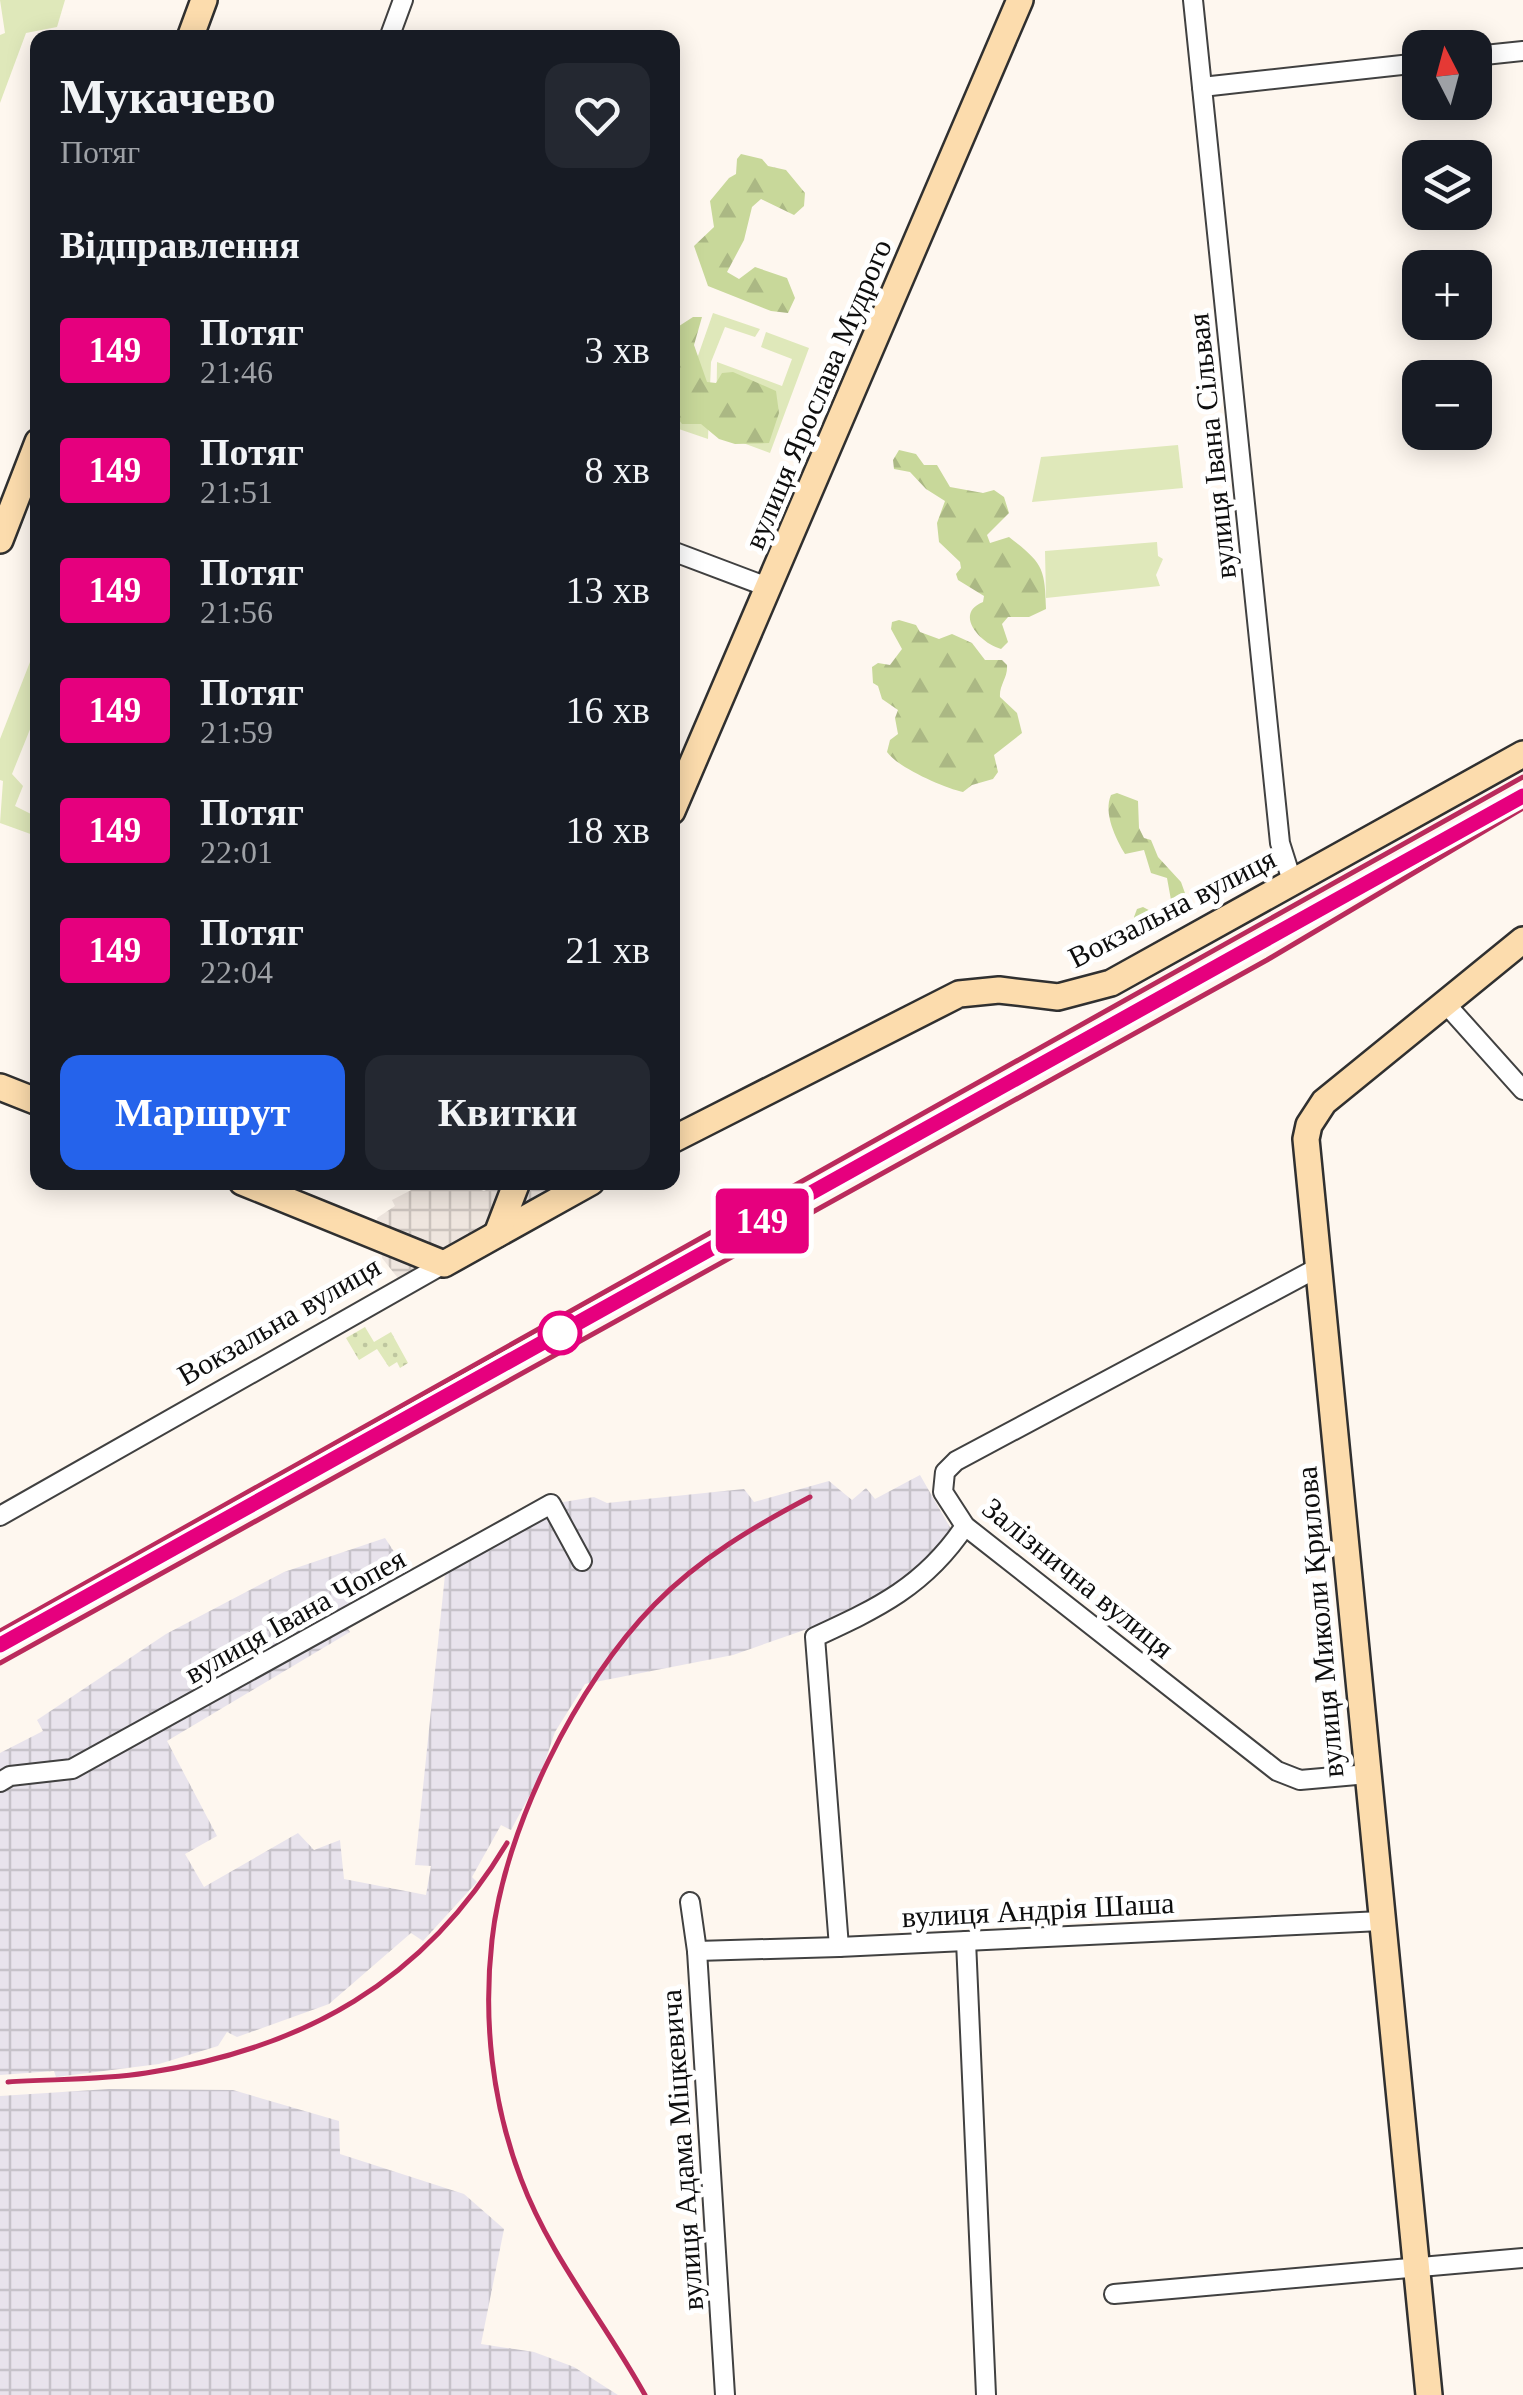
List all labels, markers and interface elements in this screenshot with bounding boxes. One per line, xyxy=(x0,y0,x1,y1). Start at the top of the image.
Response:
north arrow xyxy=(1402,30,1492,120)
map controls xyxy=(1402,30,1492,450)
button: heart xyxy=(545,63,650,168)
text: Мукачево xyxy=(60,70,276,123)
text: Потяг xyxy=(60,134,140,170)
button: layers xyxy=(1402,140,1492,230)
text: Відправлення xyxy=(60,224,300,266)
street label: вулиця Ярослава Мудрого xyxy=(737,234,898,554)
button: + xyxy=(1402,250,1492,340)
text: Потяг xyxy=(200,311,304,353)
street label: вулиця Івана Сільвая xyxy=(1181,311,1242,581)
text: 3 хв xyxy=(585,329,650,371)
text: 149 xyxy=(89,331,141,370)
text: 21:46 xyxy=(200,354,273,390)
button: − xyxy=(1402,360,1492,450)
text: Потяг xyxy=(200,431,304,473)
text: 8 хв xyxy=(585,449,650,491)
text: 149 xyxy=(89,451,141,490)
text: 21:51 xyxy=(200,474,273,510)
text: Потяг xyxy=(200,551,304,593)
text: 13 хв xyxy=(566,569,650,611)
text: 149 xyxy=(89,571,141,610)
text: 21:56 xyxy=(200,594,273,630)
text: Потяг xyxy=(200,671,304,713)
text: 16 хв xyxy=(566,689,650,731)
text: 149 xyxy=(89,691,141,730)
text: 21:59 xyxy=(200,714,273,750)
text: Потяг xyxy=(200,791,304,833)
text: 18 хв xyxy=(566,809,650,851)
text: 149 xyxy=(89,811,141,850)
text: 22:01 xyxy=(200,834,273,870)
street label: Вокзальна вулиця xyxy=(1063,841,1281,974)
text: Потяг xyxy=(200,911,304,953)
text: 21 хв xyxy=(566,929,650,971)
text: 149 xyxy=(89,931,141,970)
text: 22:04 xyxy=(200,954,273,990)
button: Маршрут xyxy=(60,1055,345,1170)
button: Квитки xyxy=(365,1055,650,1170)
line badge: 149 xyxy=(704,1188,820,1254)
text: 149 xyxy=(736,1202,788,1241)
street label: Вокзальна вулиця xyxy=(172,1249,386,1392)
unlabelled marker xyxy=(539,1312,581,1354)
street label: вулиця Миколи Крилова xyxy=(1289,1465,1350,1779)
street label: Залізнична вулиця xyxy=(976,1491,1180,1665)
street label: вулиця Івана Чопея xyxy=(179,1541,411,1690)
street label: вулиця Андрія Шаша xyxy=(901,1886,1175,1933)
street label: вулиця Адама Міцкевича xyxy=(654,1988,709,2312)

